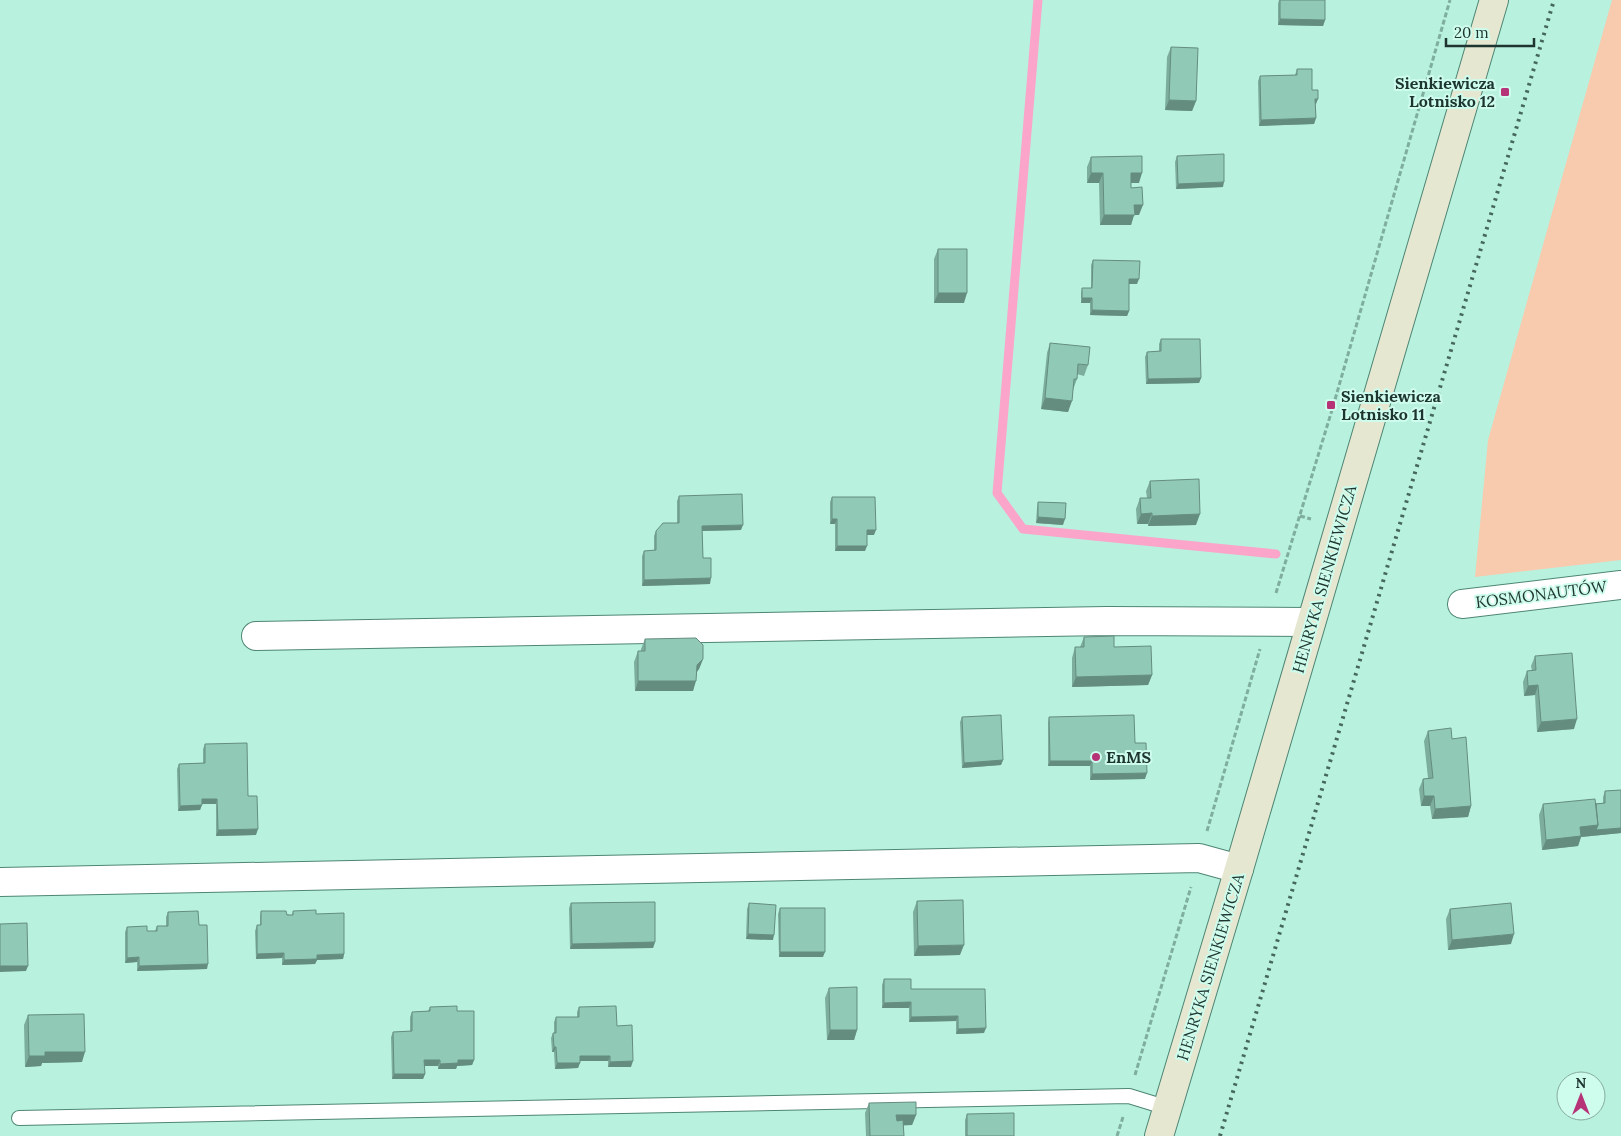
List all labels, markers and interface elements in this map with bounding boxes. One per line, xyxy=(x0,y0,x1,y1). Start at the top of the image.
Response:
scale bar xyxy=(1446,15,1534,47)
text: 20 m xyxy=(1454,23,1489,42)
place label: Sienkiewicza Lotnisko 12 xyxy=(1395,73,1496,111)
marker: Sienkiewicza Lotnisko 12 xyxy=(1499,86,1511,98)
place label: Sienkiewicza Lotnisko 11 xyxy=(1341,386,1442,424)
marker: Sienkiewicza Lotnisko 11 xyxy=(1325,399,1337,411)
street label: HENRYKA SIENKIEWICZA xyxy=(1288,482,1361,675)
street label: KOSMONAUTÓW xyxy=(1474,576,1609,612)
place label: EnMS xyxy=(1106,747,1152,767)
marker: EnMS xyxy=(1090,751,1102,763)
street label: HENRYKA SIENKIEWICZA xyxy=(1172,870,1248,1063)
north arrow xyxy=(1556,1071,1606,1121)
text: N xyxy=(1576,1074,1587,1092)

